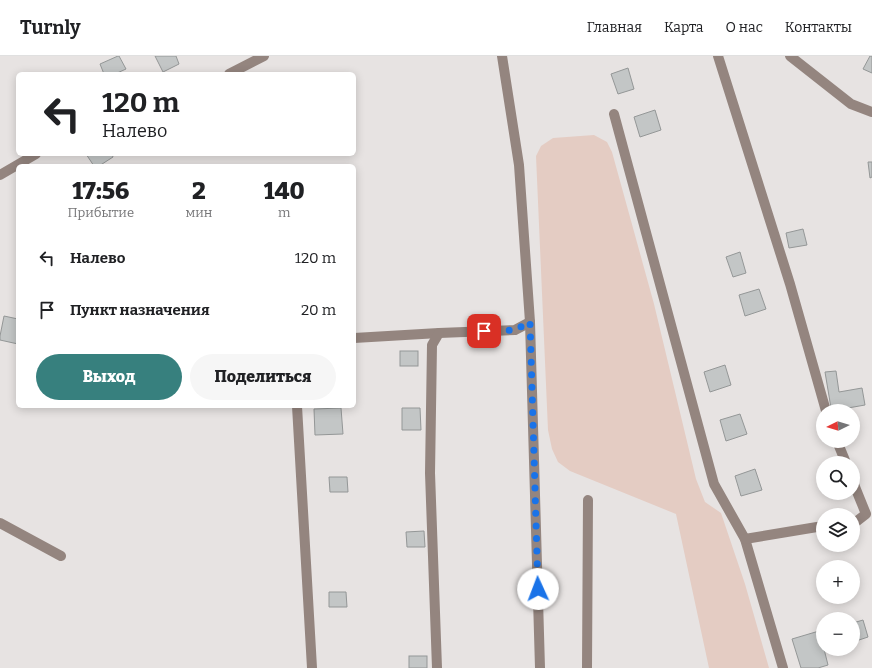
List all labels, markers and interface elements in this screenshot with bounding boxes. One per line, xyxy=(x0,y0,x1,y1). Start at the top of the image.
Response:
text: Turnly xyxy=(20,16,81,39)
text: Главная xyxy=(587,19,642,36)
text: Карта xyxy=(664,19,703,36)
text: О нас xyxy=(725,19,763,36)
text: Контакты xyxy=(785,19,852,36)
text: 120 m xyxy=(102,86,179,119)
icon: left xyxy=(36,88,88,140)
text: Налево xyxy=(102,120,167,142)
text: 17:56 xyxy=(72,177,129,205)
text: 2 xyxy=(192,177,206,205)
text: 140 xyxy=(264,177,305,205)
text: Прибытие xyxy=(67,205,134,220)
text: мин xyxy=(185,205,212,220)
text: m xyxy=(278,205,290,220)
icon: left xyxy=(36,247,58,269)
text: Налево xyxy=(70,249,125,267)
text: 120 m xyxy=(295,249,336,267)
icon: arrive xyxy=(36,299,58,321)
text: Пункт назначения xyxy=(70,301,210,319)
text: 20 m xyxy=(301,301,336,319)
pin xyxy=(467,314,501,348)
icon: arrive xyxy=(473,320,495,342)
button: Выход xyxy=(36,354,182,400)
button: Поделиться xyxy=(190,354,336,400)
north arrow xyxy=(816,404,860,448)
map controls xyxy=(816,404,860,656)
button: search xyxy=(816,456,860,500)
button: layers xyxy=(816,508,860,552)
button: + xyxy=(816,560,860,604)
position arrow xyxy=(517,568,559,610)
button: − xyxy=(816,612,860,656)

